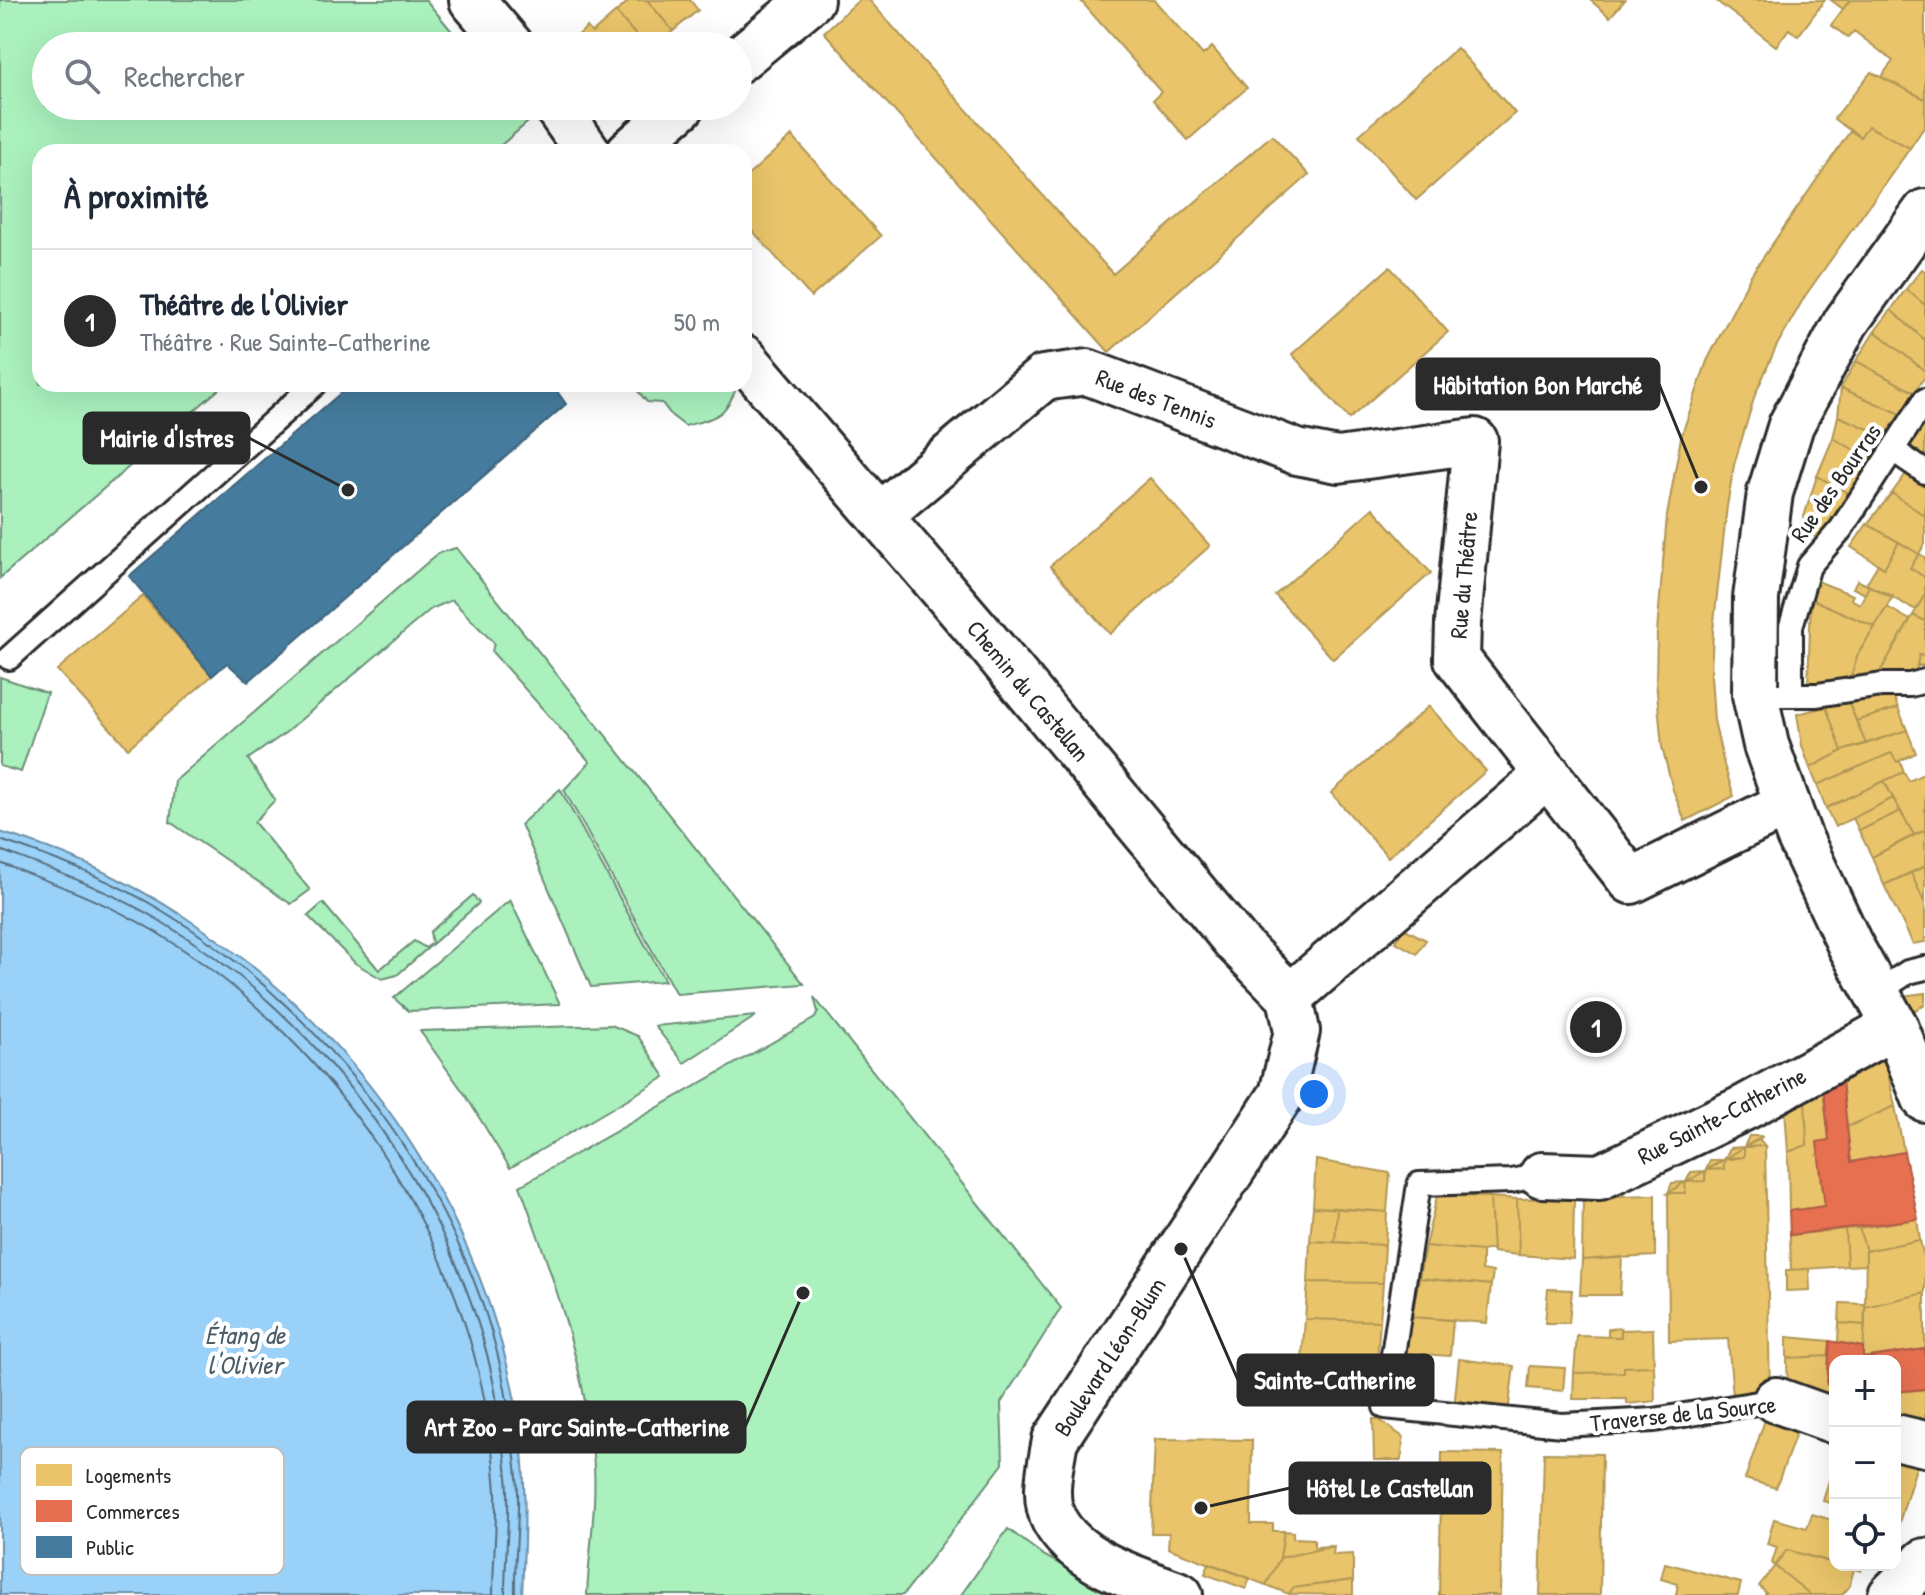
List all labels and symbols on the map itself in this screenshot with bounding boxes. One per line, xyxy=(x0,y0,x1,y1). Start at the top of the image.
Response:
callout: Hâbitation Bon Marché xyxy=(1417,359,1659,409)
street label: Rue des Tennis xyxy=(1092,360,1221,436)
text: Hâbitation Bon Marché xyxy=(1433,367,1643,402)
callout: Mairie d'Istres xyxy=(84,413,249,463)
street label: Rue des Bourras xyxy=(1783,417,1888,548)
text: Mairie d'Istres xyxy=(100,420,234,455)
street label: Rue du Théâtre xyxy=(1442,510,1485,640)
street label: Chemin du Castellan xyxy=(960,613,1097,768)
pin: 1 xyxy=(1570,997,1622,1057)
street label: Rue Sainte-Catherine xyxy=(1632,1059,1812,1171)
your location xyxy=(1294,1074,1334,1114)
street label: Boulevard Léon-Blum xyxy=(1046,1271,1173,1442)
water label: Étang de l'Olivier xyxy=(205,1317,287,1382)
callout: Sainte-Catherine xyxy=(1238,1355,1433,1405)
text: Sainte-Catherine xyxy=(1254,1362,1417,1397)
street label: Traverse de la Source xyxy=(1588,1387,1778,1439)
callout: Art Zoo - Parc Sainte-Catherine xyxy=(408,1402,745,1452)
text: Art Zoo - Parc Sainte-Catherine xyxy=(424,1409,730,1444)
legend xyxy=(20,1447,284,1575)
text: Logements xyxy=(86,1460,171,1490)
callout: Hôtel Le Castellan xyxy=(1290,1463,1490,1513)
text: Hôtel Le Castellan xyxy=(1306,1470,1474,1505)
text: Commerces xyxy=(86,1496,180,1526)
text: Public xyxy=(86,1532,134,1562)

